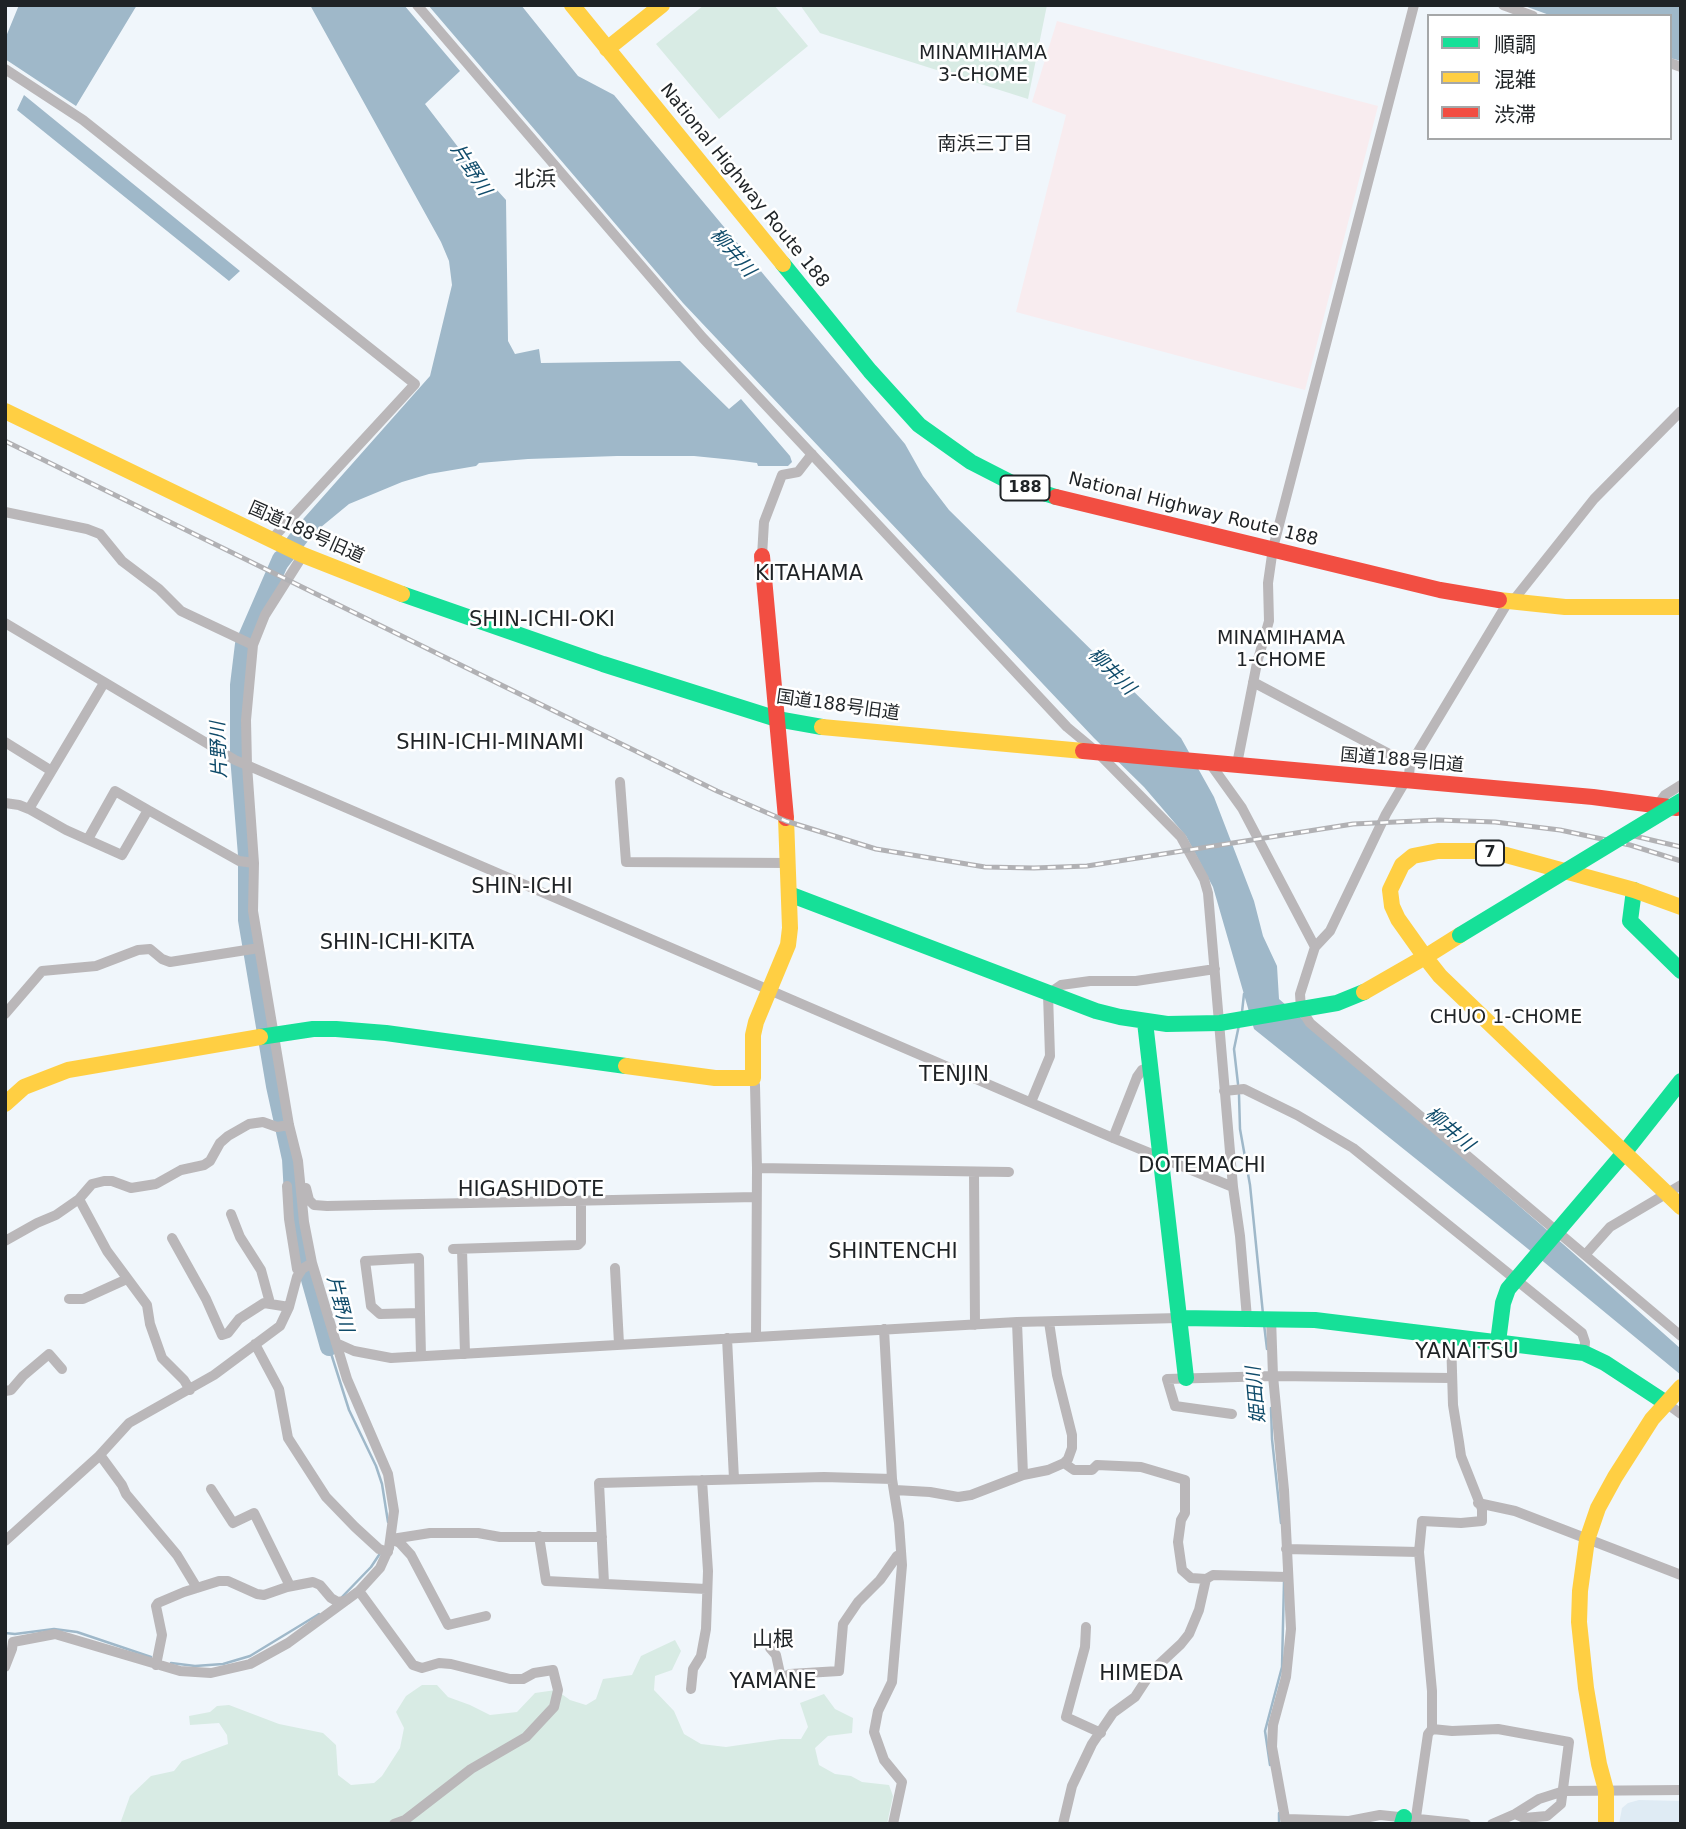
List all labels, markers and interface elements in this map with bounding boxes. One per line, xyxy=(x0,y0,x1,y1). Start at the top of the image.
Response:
legend xyxy=(1427,14,1672,140)
text: 順調 xyxy=(1494,33,1536,57)
district label: MINAMIHAMA 3-CHOME xyxy=(910,43,1056,87)
text: 混雑 xyxy=(1494,68,1536,92)
street label: National Highway Route 188 xyxy=(655,80,833,292)
text: 渋滞 xyxy=(1494,103,1536,127)
district label: 南浜三丁目 xyxy=(938,134,1032,156)
water label: 片野川 xyxy=(445,140,495,200)
district label: 北浜 xyxy=(514,168,556,194)
water label: 柳井川 xyxy=(705,224,759,282)
street label: National Highway Route 188 xyxy=(1066,468,1320,552)
road number: 188 xyxy=(1000,475,1050,500)
street label: 国道188号旧道 xyxy=(245,498,367,568)
district label: KITAHAMA xyxy=(748,562,870,588)
district label: SHIN-ICHI-OKI xyxy=(458,608,626,634)
district label: MINAMIHAMA 1-CHOME xyxy=(1208,628,1354,672)
water label: 柳井川 xyxy=(1083,644,1139,700)
street label: 国道188号旧道 xyxy=(775,687,901,725)
water label: 片野川 xyxy=(208,721,232,779)
district label: SHIN-ICHI-MINAMI xyxy=(382,731,598,757)
street label: 国道188号旧道 xyxy=(1339,745,1465,777)
road number: 7 xyxy=(1476,840,1504,866)
district label: SHIN-ICHI xyxy=(463,875,581,901)
district label: SHIN-ICHI-KITA xyxy=(307,931,487,957)
district label: CHUO 1-CHOME xyxy=(1419,1007,1593,1029)
district label: TENJIN xyxy=(914,1063,994,1089)
water label: 柳井川 xyxy=(1420,1103,1478,1157)
district label: DOTEMACHI xyxy=(1130,1154,1274,1180)
district label: HIGASHIDOTE xyxy=(448,1178,614,1204)
district label: SHINTENCHI xyxy=(820,1240,966,1266)
water label: 片野川 xyxy=(321,1274,357,1334)
district label: YANAITSU xyxy=(1408,1340,1526,1366)
water label: 姫田川 xyxy=(1243,1366,1271,1424)
district label: 山根 xyxy=(752,1628,794,1654)
district label: HIMEDA xyxy=(1094,1662,1188,1688)
district label: YAMANE xyxy=(724,1670,822,1696)

